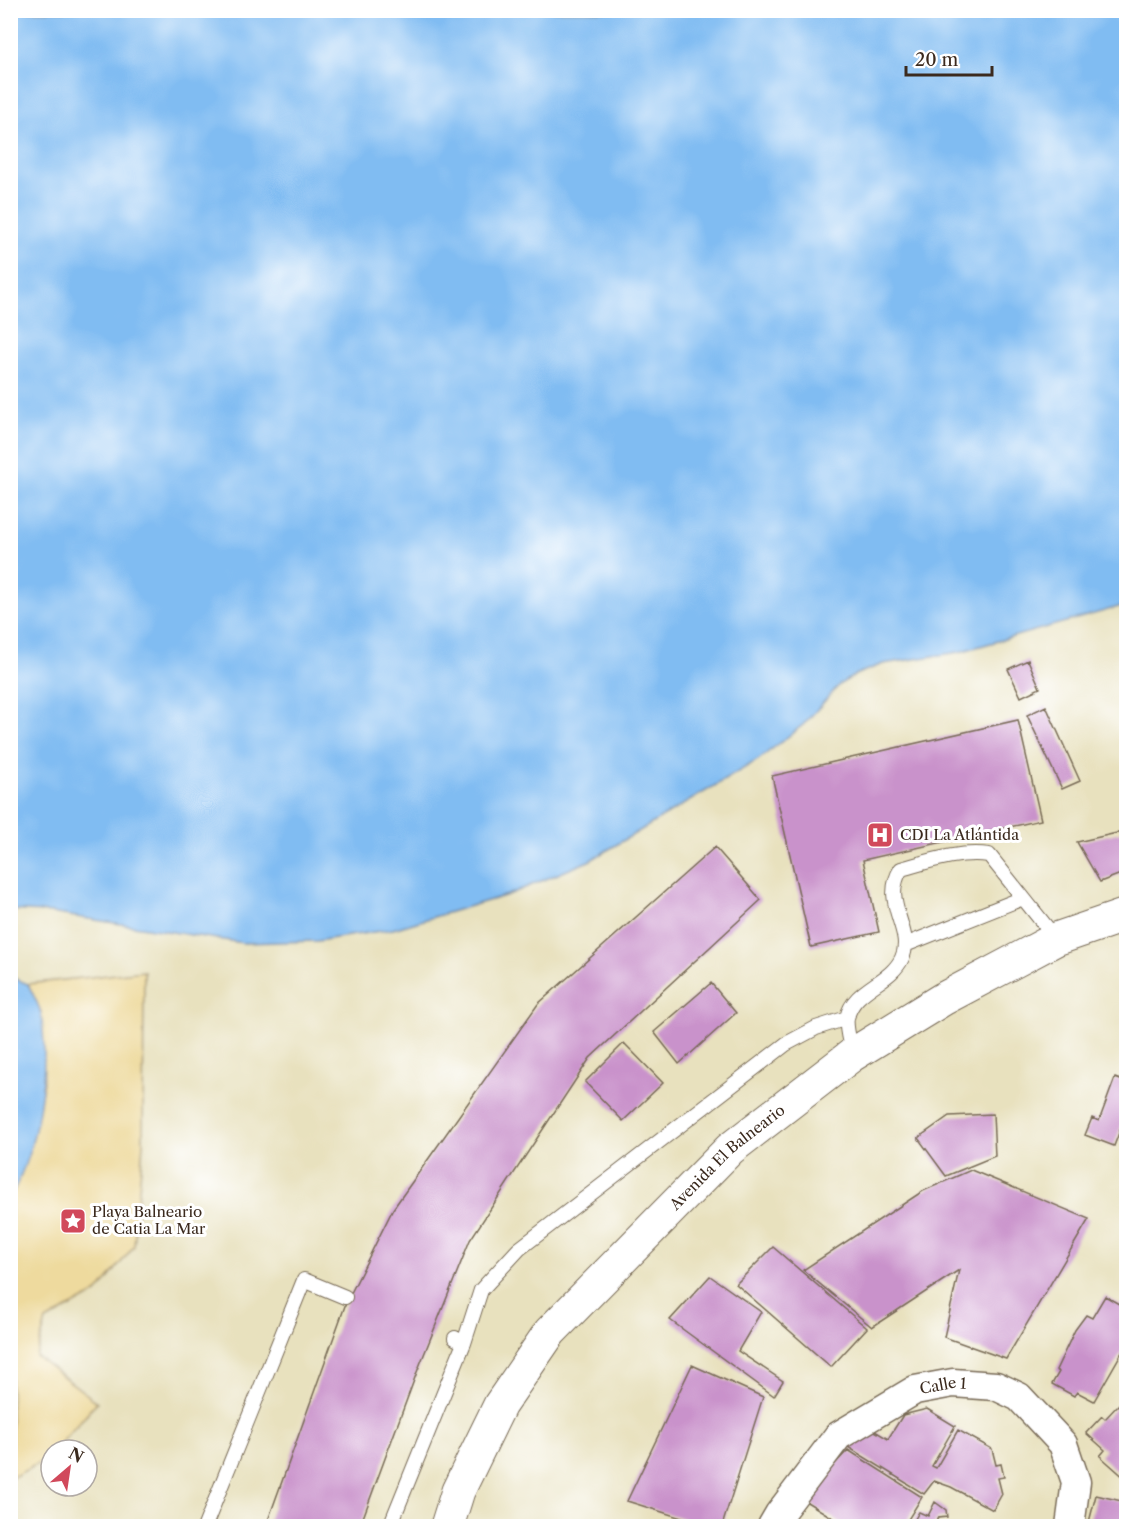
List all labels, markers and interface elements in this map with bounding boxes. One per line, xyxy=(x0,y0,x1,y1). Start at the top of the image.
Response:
scale bar xyxy=(906,39,992,77)
text: 20 m xyxy=(915,49,959,71)
hospital icon: CDI La Atlántida xyxy=(865,820,895,850)
place label: CDI La Atlántida xyxy=(900,825,1019,844)
street label: Avenida El Balneario xyxy=(665,1100,788,1214)
place label: Playa Balneario de Catia La Mar xyxy=(92,1202,206,1238)
place icon: Playa Balneario de Catia La Mar xyxy=(58,1206,88,1236)
street label: Calle 1 xyxy=(918,1373,968,1398)
north arrow xyxy=(39,1438,99,1498)
text: N xyxy=(65,1443,87,1467)

